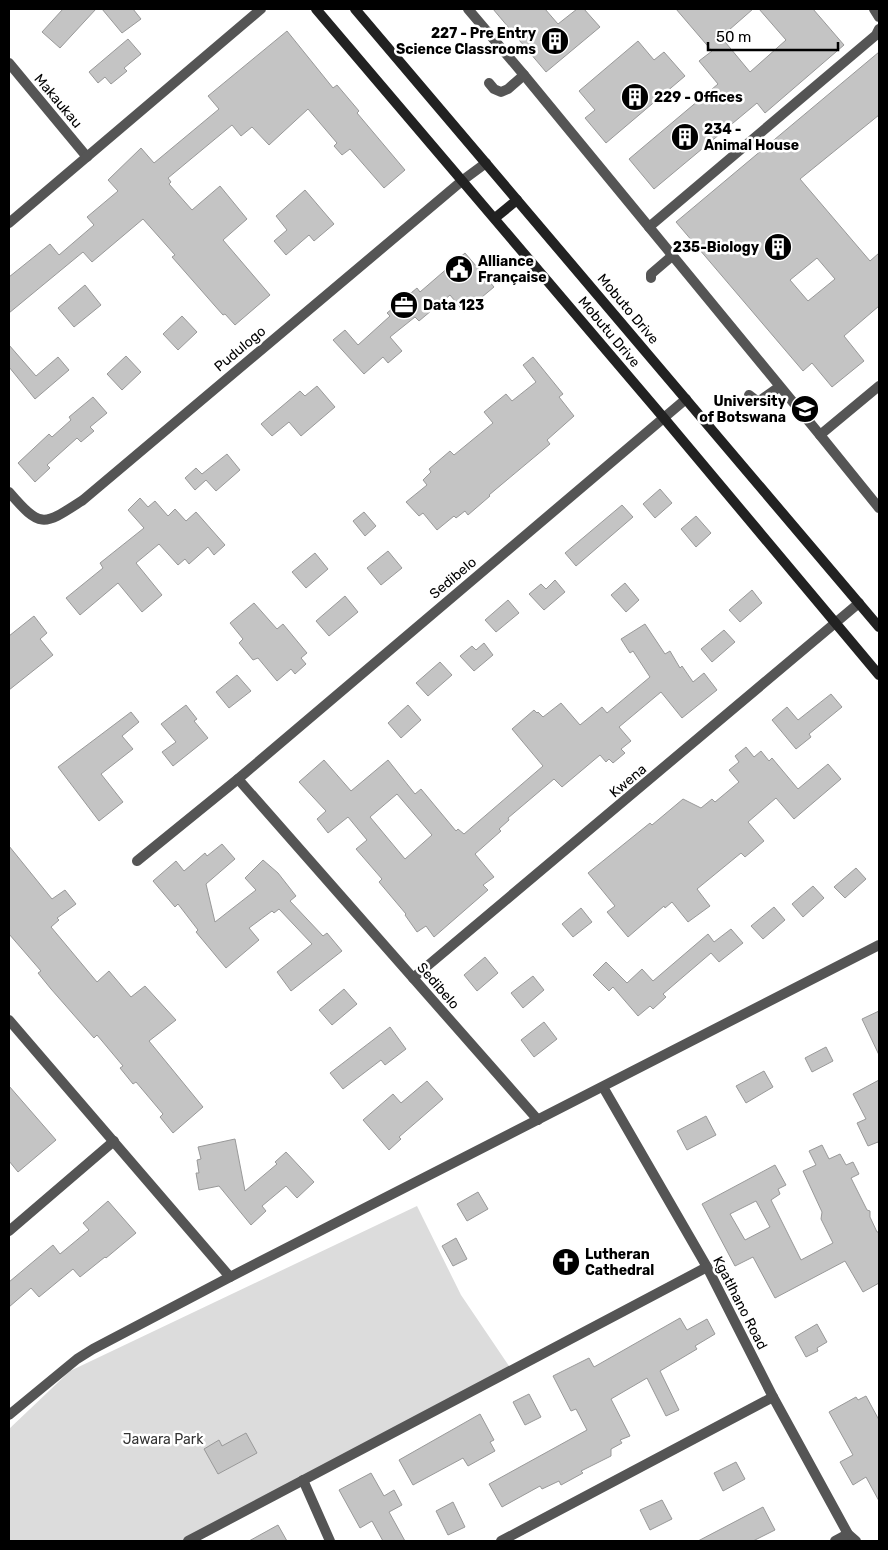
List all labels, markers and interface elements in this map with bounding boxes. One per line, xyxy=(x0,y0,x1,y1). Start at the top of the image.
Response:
scale bar xyxy=(708,20,838,52)
place label: 227 - Pre Entry Science Classrooms xyxy=(396,25,537,58)
building icon: 227 - Pre Entry Science Classrooms xyxy=(540,26,570,56)
text: 50 m xyxy=(716,28,751,46)
street label: Makaukau xyxy=(30,71,86,131)
building icon: 229 - Offices xyxy=(620,82,650,112)
place label: 229 - Offices xyxy=(654,89,743,106)
place label: 234 - Animal House xyxy=(704,121,799,154)
building icon: 234 - Animal House xyxy=(670,122,700,152)
building icon: 235-Biology xyxy=(763,232,793,262)
place label: 235-Biology xyxy=(673,239,760,256)
place label: Alliance Française xyxy=(478,253,547,286)
public building icon: Alliance Française xyxy=(444,254,474,284)
street label: Mobuto Drive xyxy=(594,270,662,348)
office icon: Data 123 xyxy=(389,290,419,320)
street label: Mobutu Drive xyxy=(575,293,644,371)
place label: Data 123 xyxy=(423,297,484,314)
street label: Pudulogo xyxy=(211,323,269,375)
place label: University of Botswana xyxy=(699,393,787,426)
school or university icon: University of Botswana xyxy=(790,394,820,424)
street label: Sedibelo xyxy=(426,554,480,602)
street label: Kwena xyxy=(606,761,650,801)
street label: Sedibelo xyxy=(413,959,463,1013)
place label: Lutheran Cathedral xyxy=(585,1246,654,1279)
church icon: Lutheran Cathedral xyxy=(551,1247,581,1277)
street label: Kgatlhano Road xyxy=(709,1254,771,1352)
park label: Jawara Park xyxy=(123,1431,204,1448)

